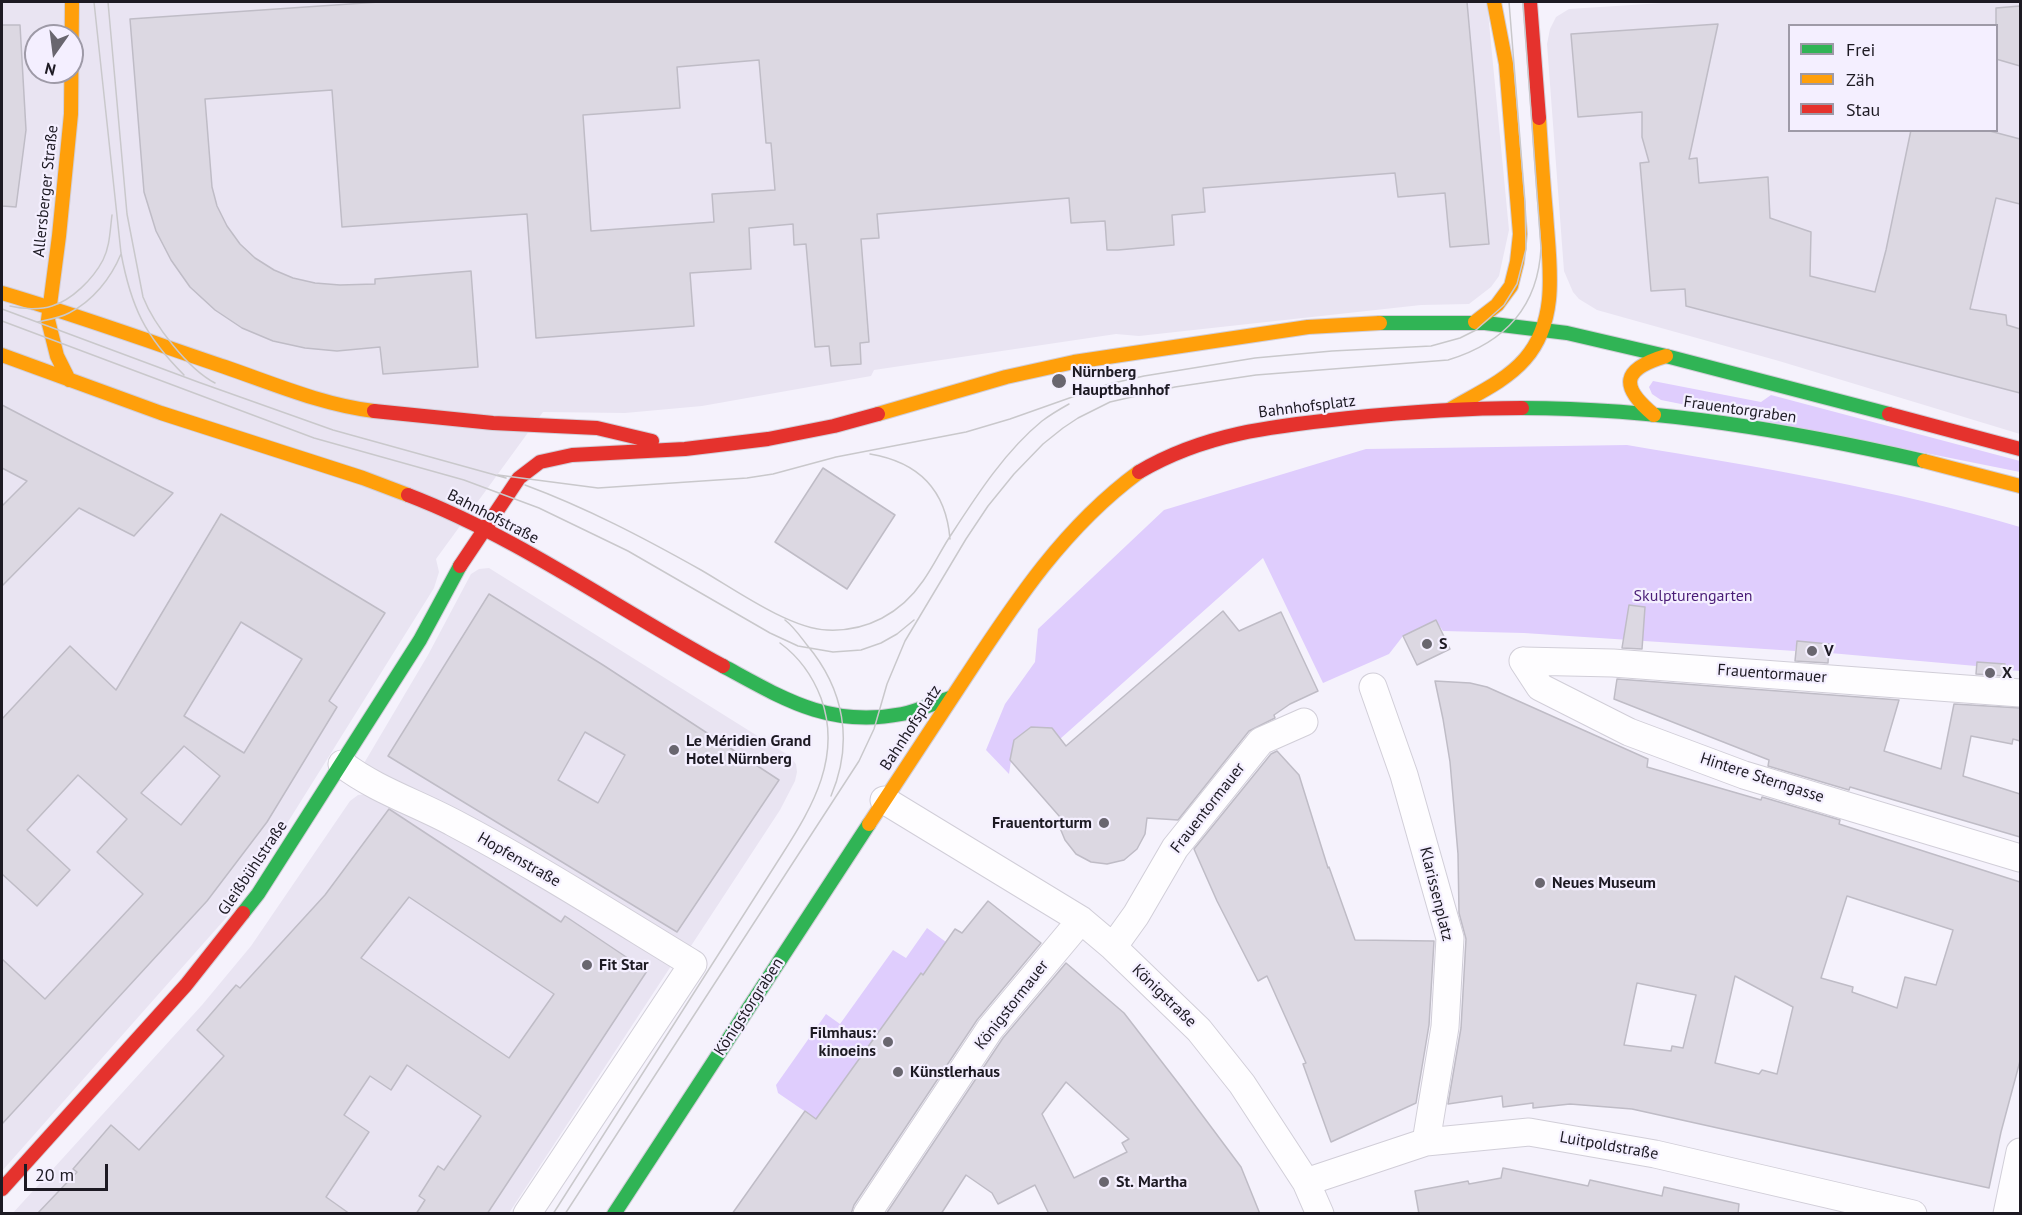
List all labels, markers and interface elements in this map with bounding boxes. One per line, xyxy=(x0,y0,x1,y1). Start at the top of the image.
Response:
north arrow xyxy=(24,24,84,84)
legend xyxy=(1788,24,1998,132)
text: Frei xyxy=(1846,38,1875,61)
text: N xyxy=(43,59,58,81)
text: Zäh xyxy=(1846,68,1875,91)
text: Stau xyxy=(1846,98,1880,121)
street label: Allersberger Straße xyxy=(30,124,62,258)
place label: Nürnberg Hauptbahnhof xyxy=(1072,362,1169,400)
marker: Nürnberg Hauptbahnhof xyxy=(1050,372,1068,390)
street label: Bahnhofsplatz xyxy=(1257,392,1357,422)
street label: Frauentorgraben xyxy=(1682,393,1798,427)
street label: Bahnhofstraße xyxy=(444,486,542,548)
park label: Skulpturengarten xyxy=(1633,586,1753,606)
place label: S xyxy=(1439,634,1447,654)
marker: S xyxy=(1420,637,1434,651)
place label: V xyxy=(1824,641,1834,661)
marker: V xyxy=(1805,644,1819,658)
street label: Frauentormauer xyxy=(1717,661,1827,687)
place label: X xyxy=(2002,663,2012,683)
marker: X xyxy=(1983,666,1997,680)
street label: Bahnhofsplatz xyxy=(876,682,946,774)
place label: Le Méridien Grand Hotel Nürnberg xyxy=(686,731,811,769)
marker: Le Méridien Grand Hotel Nürnberg xyxy=(667,743,681,757)
street label: Hintere Sterngasse xyxy=(1698,749,1826,807)
street label: Frauentormauer xyxy=(1167,759,1249,857)
place label: Frauentorturm xyxy=(992,813,1092,833)
marker: Frauentorturm xyxy=(1097,816,1111,830)
street label: Gleißbühlstraße xyxy=(214,817,292,919)
street label: Hopfenstraße xyxy=(474,829,564,891)
street label: Klarissenplatz xyxy=(1415,845,1457,943)
place label: Neues Museum xyxy=(1552,873,1656,893)
marker: Neues Museum xyxy=(1533,876,1547,890)
place label: Fit Star xyxy=(599,955,649,975)
street label: Königstorgraben xyxy=(710,955,788,1059)
street label: Königstormauer xyxy=(971,956,1053,1054)
marker: Fit Star xyxy=(580,958,594,972)
street label: Königstraße xyxy=(1128,960,1200,1032)
place label: Filmhaus: kinoeins xyxy=(810,1023,876,1061)
marker: Filmhaus: kinoeins xyxy=(881,1035,895,1049)
place label: Künstlerhaus xyxy=(910,1062,1000,1082)
marker: Künstlerhaus xyxy=(891,1065,905,1079)
street label: Luitpoldstraße xyxy=(1558,1128,1660,1164)
scale bar xyxy=(27,1152,111,1190)
text: 20 m xyxy=(35,1163,74,1186)
place label: St. Martha xyxy=(1116,1172,1187,1192)
marker: St. Martha xyxy=(1097,1175,1111,1189)

